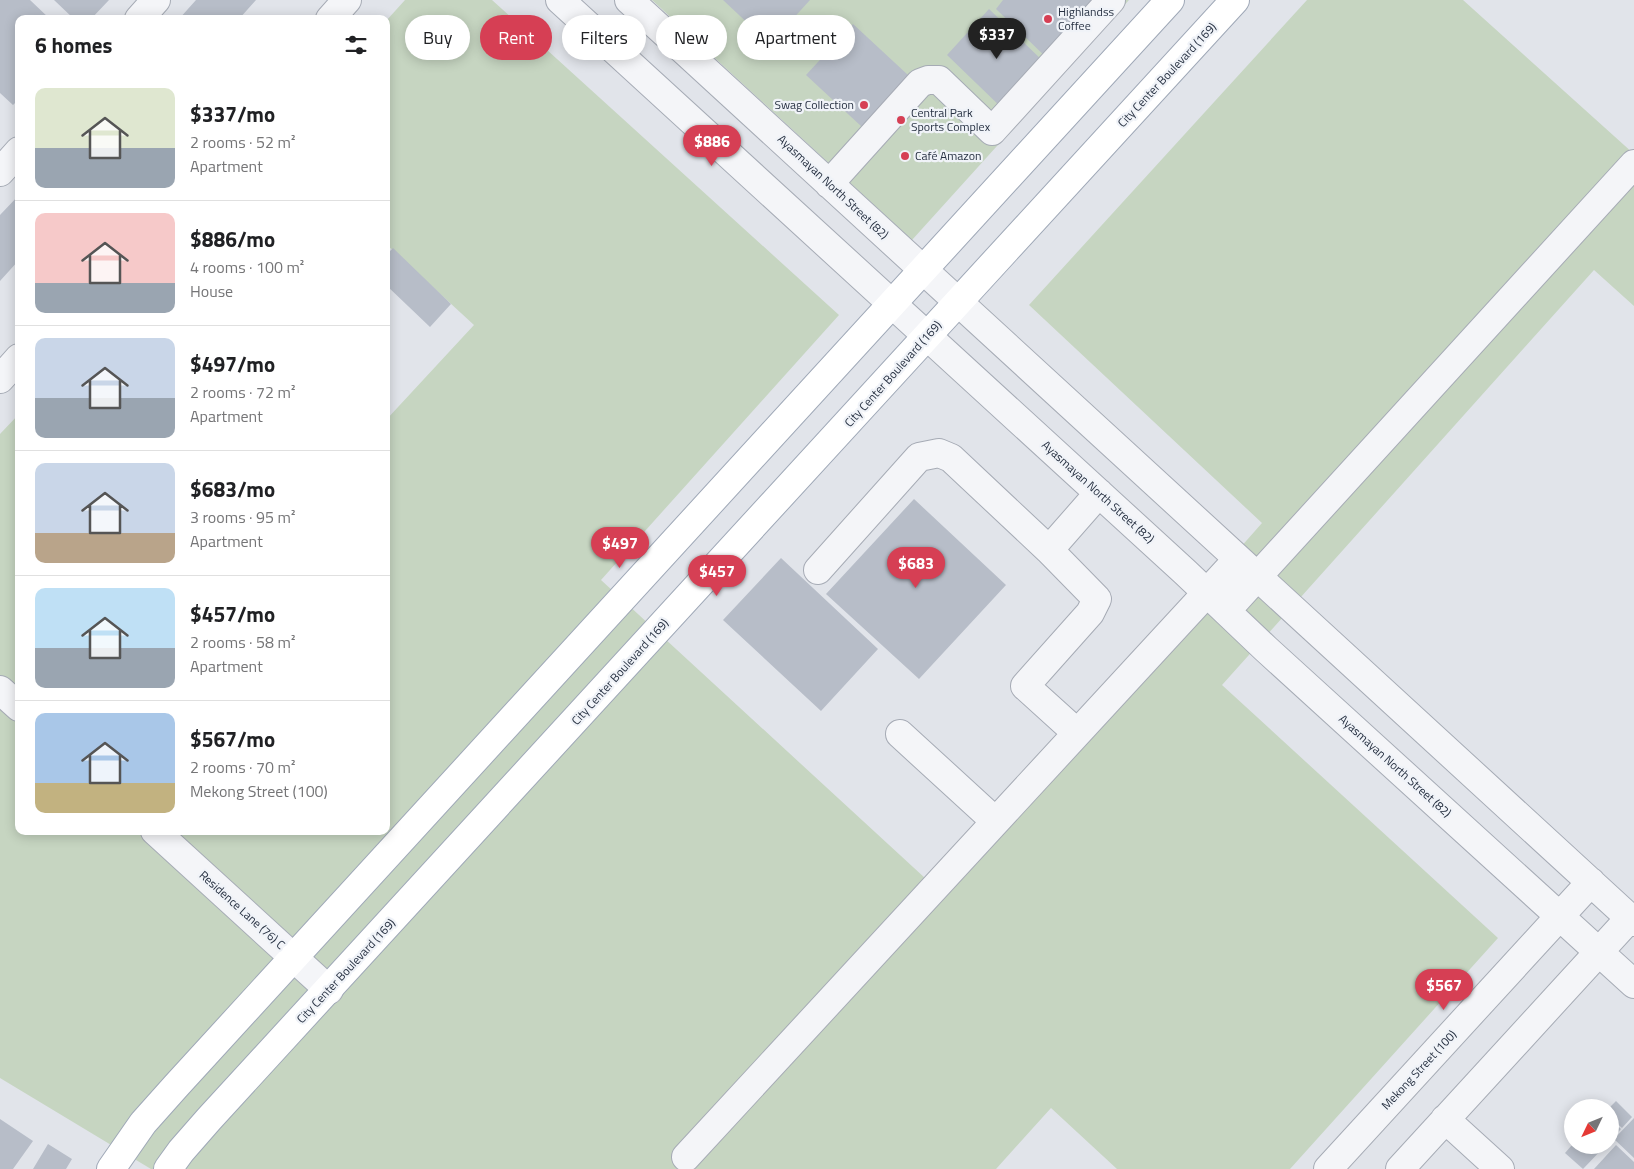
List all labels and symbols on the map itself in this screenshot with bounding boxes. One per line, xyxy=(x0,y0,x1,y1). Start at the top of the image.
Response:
place label: Highlandss Coffee xyxy=(1058,2,1114,35)
marker: Highlandss Coffee xyxy=(1042,13,1054,25)
pin: $337 xyxy=(967,18,1027,60)
street label: City Center Boulevard (169) xyxy=(1113,18,1221,132)
place label: Swag Collection xyxy=(774,95,854,114)
marker: Swag Collection xyxy=(858,99,870,111)
place label: Central Park Sports Complex xyxy=(911,103,991,136)
marker: Central Park Sports Complex xyxy=(895,114,907,126)
pin: $886 xyxy=(682,124,742,167)
street label: Ayasmayan North Street (82) xyxy=(773,130,893,243)
place label: Café Amazon xyxy=(915,146,982,165)
marker: Café Amazon xyxy=(899,150,911,162)
street label: City Center Boulevard (169) xyxy=(839,316,946,431)
street label: Ayasmayan North Street (82) xyxy=(1038,436,1159,548)
pin: $497 xyxy=(590,526,650,569)
pin: $683 xyxy=(886,546,946,589)
pin: $457 xyxy=(687,554,747,597)
street label: City Center Boulevard (169) xyxy=(566,614,673,729)
street label: Ayasmayan North Street (82) xyxy=(1335,710,1456,822)
street label: Residence Lane (76) C xyxy=(195,866,290,954)
street label: City Center Boulevard (169) xyxy=(292,914,400,1028)
pin: $567 xyxy=(1414,968,1474,1011)
street label: Mekong Street (100) xyxy=(1376,1025,1461,1114)
north arrow xyxy=(1564,1099,1619,1154)

